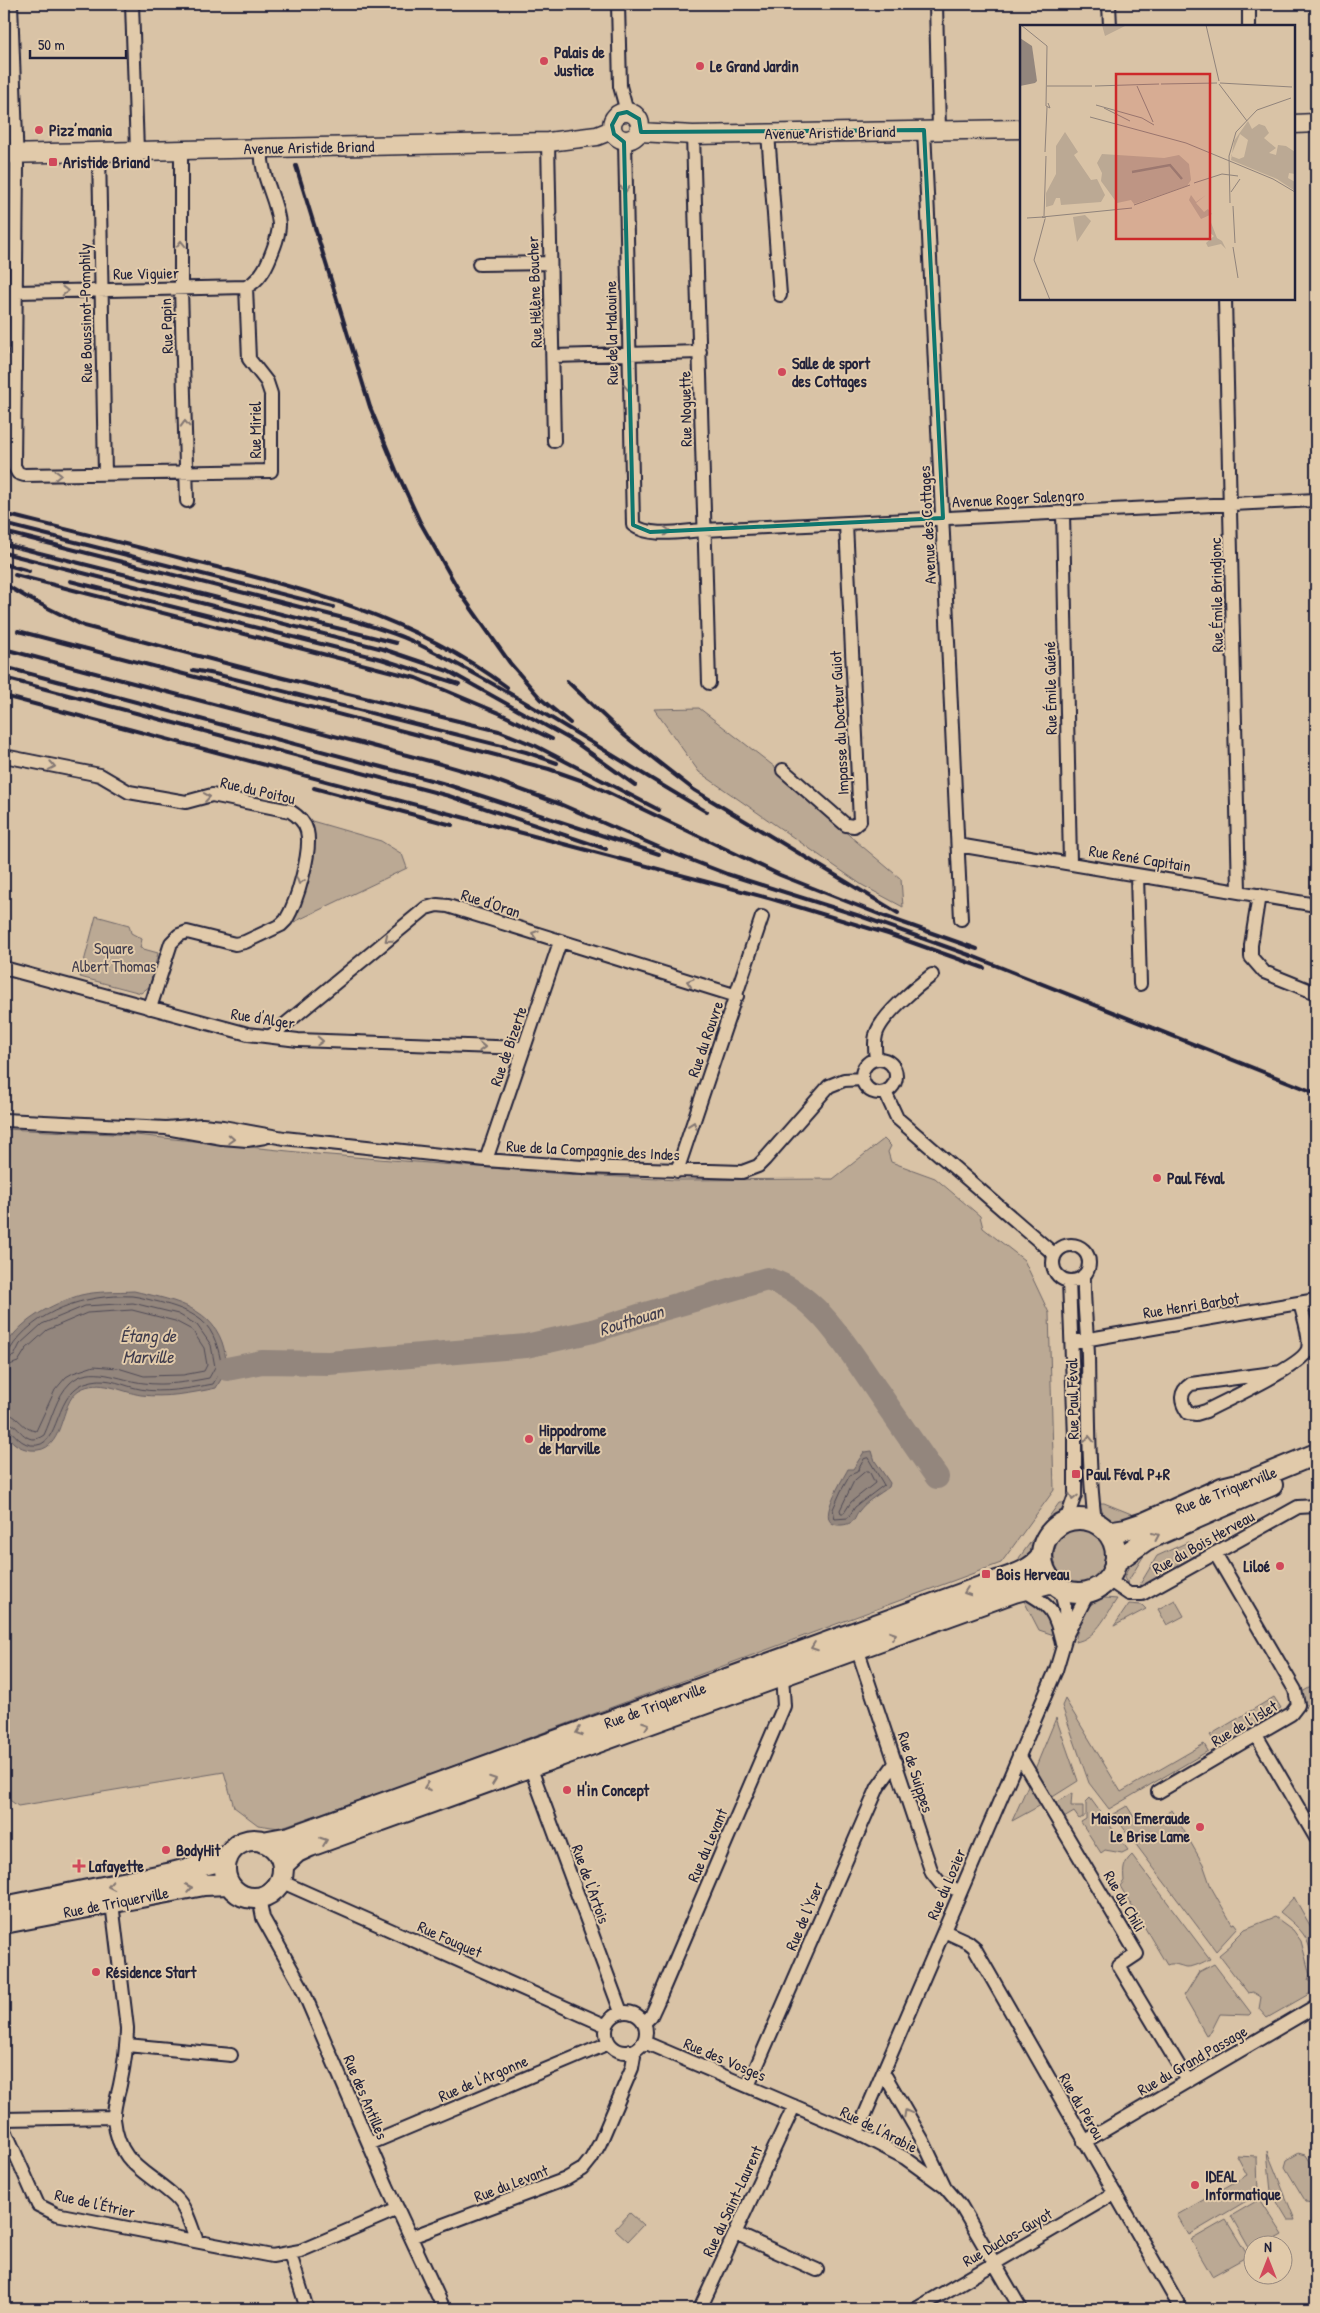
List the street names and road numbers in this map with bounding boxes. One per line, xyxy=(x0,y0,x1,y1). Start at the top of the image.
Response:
street label: Avenue Aristide Briand xyxy=(764,120,896,144)
street label: Avenue Aristide Briand xyxy=(243,135,375,159)
street label: Rue Hélène Boucher xyxy=(521,236,547,348)
street label: Rue Boussinot-Pomphily xyxy=(73,243,97,383)
street label: Rue Viguier xyxy=(113,261,179,285)
street label: Rue de la Malouine xyxy=(599,280,623,385)
street label: Rue Papin xyxy=(154,298,178,354)
street label: Rue Noguette xyxy=(673,370,697,447)
street label: Rue Miriel xyxy=(244,401,266,459)
street label: Avenue des Cottages xyxy=(913,465,941,585)
street label: Avenue Roger Salengro xyxy=(951,484,1085,512)
street label: Rue Émile Brindjonc xyxy=(1204,537,1228,652)
street label: Rue Émile Guéné xyxy=(1038,640,1062,735)
street label: Impasse du Docteur Guiot xyxy=(824,650,854,796)
street label: Rue du Poitou xyxy=(218,771,298,809)
street label: Rue René Capitain xyxy=(1088,839,1192,877)
street label: Rue d'Oran xyxy=(459,883,523,923)
street label: Rue du Rouvre xyxy=(682,997,728,1080)
street label: Rue d'Alger xyxy=(230,1002,296,1034)
street label: Rue de Bizerte xyxy=(484,1003,532,1089)
street label: Rue de la Compagnie des Indes xyxy=(506,1134,680,1166)
street label: Rue Henri Barbot xyxy=(1141,1286,1241,1323)
street label: Rue Paul Féval xyxy=(1060,1357,1084,1440)
street label: Rue de Triquerville xyxy=(1172,1460,1280,1519)
street label: Rue du Bois Herveau xyxy=(1148,1505,1258,1579)
street label: Rue de Triquerville xyxy=(601,1676,710,1734)
street label: Rue de l’Islet xyxy=(1207,1694,1282,1751)
street label: Rue de Suippes xyxy=(893,1729,939,1815)
street label: Rue du Levant xyxy=(682,1804,733,1885)
street label: Rue de l'Artois xyxy=(567,1841,615,1927)
street label: Rue du Lozier xyxy=(921,1845,971,1923)
street label: Rue du Chili xyxy=(1099,1867,1151,1935)
street label: Rue de l'Yser xyxy=(780,1878,828,1954)
street label: Rue de Triquerville xyxy=(61,1881,171,1923)
street label: Rue Fouquet xyxy=(414,1915,486,1963)
street label: Rue du Grand Passage xyxy=(1133,2019,1251,2100)
street label: Rue des Vosges xyxy=(680,2032,770,2086)
street label: Rue de l'Argonne xyxy=(435,2049,532,2107)
street label: Rue des Antilles xyxy=(338,2051,394,2143)
street label: Rue du Pérou xyxy=(1054,2069,1110,2144)
street label: Rue de l'Arabie xyxy=(837,2100,922,2158)
street label: Rue du Saint-Laurent xyxy=(697,2141,768,2260)
street label: Rue du Levant xyxy=(471,2159,552,2207)
street label: Rue de l'Étrier xyxy=(53,2183,137,2223)
street label: Rue Duclos-Guyot xyxy=(958,2202,1056,2272)

